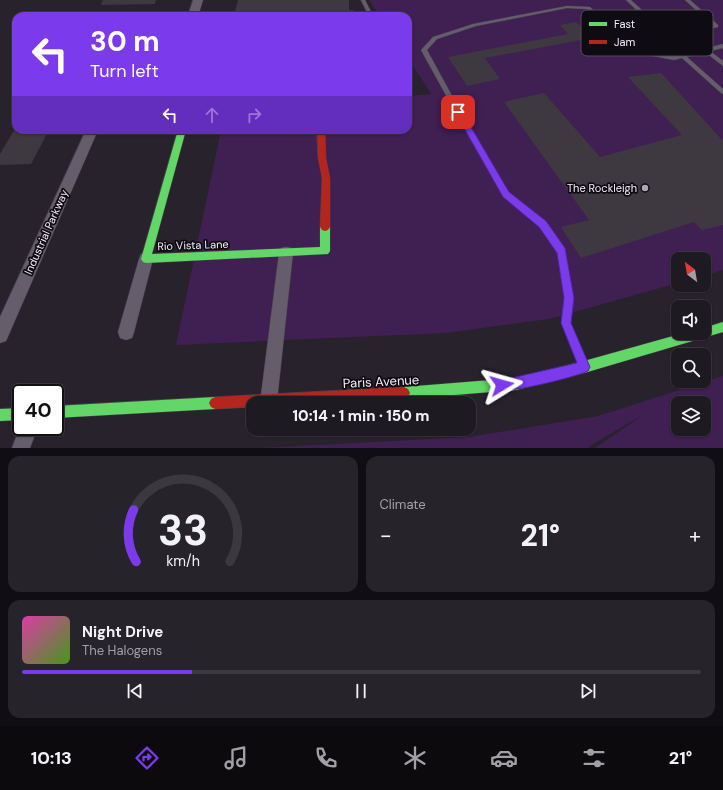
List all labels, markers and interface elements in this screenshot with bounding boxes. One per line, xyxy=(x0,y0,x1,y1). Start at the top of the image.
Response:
legend xyxy=(581,10,713,56)
text: Fast xyxy=(614,17,635,31)
text: 30 m xyxy=(90,23,160,60)
icon: left xyxy=(24,28,76,80)
text: Jam xyxy=(614,35,635,49)
text: Turn left xyxy=(90,59,159,83)
pin xyxy=(441,95,475,129)
icon: arrive xyxy=(447,101,469,123)
icon: left xyxy=(159,104,181,126)
icon: ahead xyxy=(201,104,223,126)
icon: right xyxy=(243,104,265,126)
place label: The Rockleigh xyxy=(567,181,637,195)
marker: The Rockleigh xyxy=(640,183,650,193)
street label: Industrial Parkway xyxy=(21,187,71,277)
street label: Rio Vista Lane xyxy=(157,237,229,253)
north arrow xyxy=(671,252,711,292)
map controls xyxy=(671,252,711,436)
button: sound xyxy=(671,300,711,340)
button: search xyxy=(671,348,711,388)
position arrow xyxy=(481,364,523,406)
street label: Paris Avenue xyxy=(342,371,420,392)
speed limit sign: 40 xyxy=(12,384,64,436)
button: layers xyxy=(671,396,711,436)
text: 10:14 · 1 min · 150 m xyxy=(293,406,429,426)
text: Climate xyxy=(380,496,426,513)
text: 33 xyxy=(158,504,208,558)
text: 21° xyxy=(521,516,560,555)
text: − xyxy=(380,521,392,550)
text: + xyxy=(689,521,701,550)
text: km/h xyxy=(166,552,200,570)
text: Night Drive xyxy=(82,622,163,642)
text: The Halogens xyxy=(82,642,162,659)
icon: previous xyxy=(124,680,146,702)
icon: pause xyxy=(350,680,372,702)
icon: next xyxy=(577,680,599,702)
icon: directions xyxy=(133,744,161,772)
icon: music xyxy=(222,744,250,772)
icon: phone xyxy=(312,744,340,772)
icon: climate xyxy=(401,744,429,772)
icon: car xyxy=(490,744,518,772)
icon: filters xyxy=(580,744,608,772)
text: 10:13 xyxy=(31,746,72,770)
text: 21° xyxy=(669,746,692,770)

